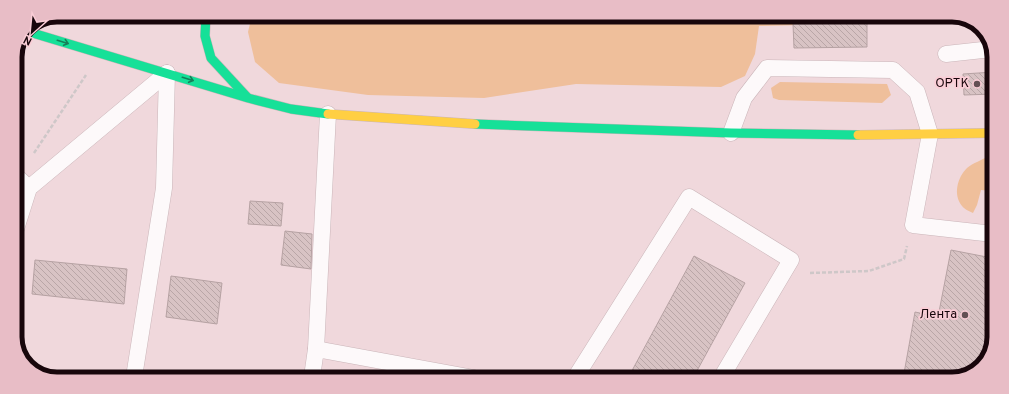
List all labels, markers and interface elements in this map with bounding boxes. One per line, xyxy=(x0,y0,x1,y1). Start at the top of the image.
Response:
north arrow xyxy=(12,12,52,52)
text: N xyxy=(21,32,35,48)
one-way arrow xyxy=(57,39,70,46)
one-way arrow xyxy=(181,76,193,84)
place label: ОРТК xyxy=(935,76,969,92)
marker: ОРТК xyxy=(972,79,982,89)
place label: Лента xyxy=(919,307,957,323)
marker: Лента xyxy=(960,310,970,320)

